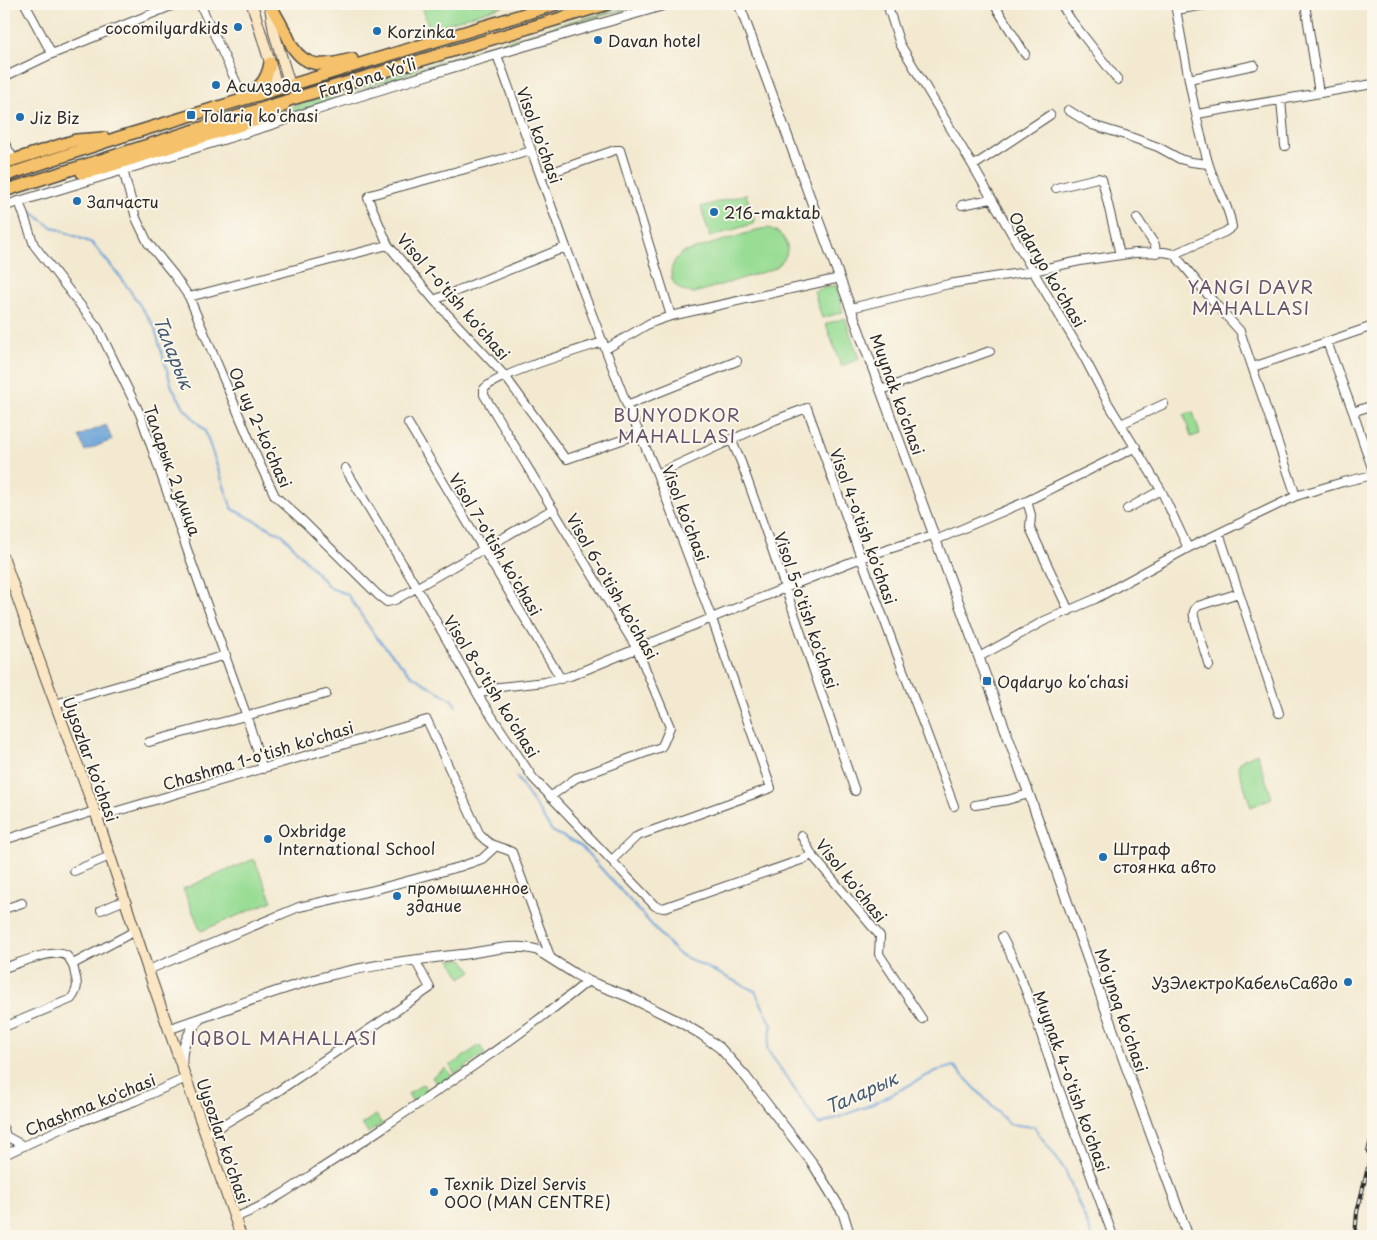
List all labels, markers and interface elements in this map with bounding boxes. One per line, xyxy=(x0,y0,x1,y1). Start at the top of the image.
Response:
place label: cocomilyardkids xyxy=(105,15,228,39)
place label: Korzinka xyxy=(387,19,455,43)
marker: cocomilyardkids xyxy=(232,21,244,33)
marker: Korzinka xyxy=(371,25,383,37)
place label: Davan hotel xyxy=(608,28,701,52)
marker: Davan hotel xyxy=(592,34,604,46)
street label: Farg'ona Yo'li xyxy=(315,51,419,103)
place label: Асилзода xyxy=(226,73,301,97)
marker: Асилзода xyxy=(210,79,222,91)
street label: Visol ko'chasi xyxy=(511,83,569,187)
place label: Tolariq ko'chasi xyxy=(201,103,318,127)
place label: Jiz Biz xyxy=(30,105,80,129)
marker: Tolariq ko'chasi xyxy=(185,109,197,121)
marker: Jiz Biz xyxy=(14,111,26,123)
place label: Запчасти xyxy=(87,189,159,213)
marker: Запчасти xyxy=(71,195,83,207)
place label: 216-maktab xyxy=(724,200,820,224)
marker: 216-maktab xyxy=(708,206,720,218)
street label: Oqdaryo ko'chasi xyxy=(1004,206,1092,332)
street label: Visol 1-o'tish ko'chasi xyxy=(392,227,516,365)
district label: YANGI DAVR MAHALLASI xyxy=(1188,273,1314,321)
water label: Таларык xyxy=(147,311,201,394)
street label: Muynak ko'chasi xyxy=(865,330,931,458)
street label: Oq uy 2-ko'chasi xyxy=(224,363,298,491)
street label: Таларык 2 улица xyxy=(138,401,208,539)
district label: BUNYODKOR MAHALLASI xyxy=(613,401,741,449)
street label: Visol 4-o'tish ko'chasi xyxy=(825,444,903,608)
street label: Visol ko'chasi xyxy=(657,461,715,565)
street label: Visol 7-o'tish ko'chasi xyxy=(444,468,548,620)
street label: Visol 6-o'tish ko'chasi xyxy=(561,508,665,664)
street label: Visol 5-o'tish ko'chasi xyxy=(769,528,845,692)
street label: Visol 8-o'tish ko'chasi xyxy=(438,610,546,762)
place label: Oqdaryo koʻchasi xyxy=(997,669,1129,693)
marker: Oqdaryo koʻchasi xyxy=(981,675,993,687)
street label: Uysozlar ko'chasi xyxy=(57,693,125,825)
street label: Chashma 1-o'tish ko'chasi xyxy=(160,714,356,796)
place label: Oxbridge International School xyxy=(278,818,435,860)
marker: Oxbridge International School xyxy=(262,833,274,845)
street label: Visol ko'chasi xyxy=(811,833,893,927)
place label: Штраф стоянка авто xyxy=(1113,836,1216,878)
marker: Штраф стоянка авто xyxy=(1097,851,1109,863)
place label: промышленное здание xyxy=(406,875,529,917)
marker: промышленное здание xyxy=(391,890,403,902)
street label: Moʻynoq ko'chasi xyxy=(1090,945,1154,1075)
place label: УзЭлектроКабельСавдо xyxy=(1152,970,1338,994)
marker: УзЭлектроКабельСавдо xyxy=(1342,976,1354,988)
street label: Muynak 4-o'tish ko'chasi xyxy=(1028,987,1116,1175)
district label: IQBOL MAHALLASI xyxy=(190,1024,378,1051)
water label: Таларык xyxy=(820,1064,903,1120)
street label: Chashma ko'chasi xyxy=(21,1067,159,1141)
street label: Uysozlar ko'chasi xyxy=(191,1075,257,1207)
place label: Texnik Dizel Servis OOO (MAN CENTRE) xyxy=(444,1171,611,1213)
marker: Texnik Dizel Servis OOO (MAN CENTRE) xyxy=(428,1186,440,1198)

